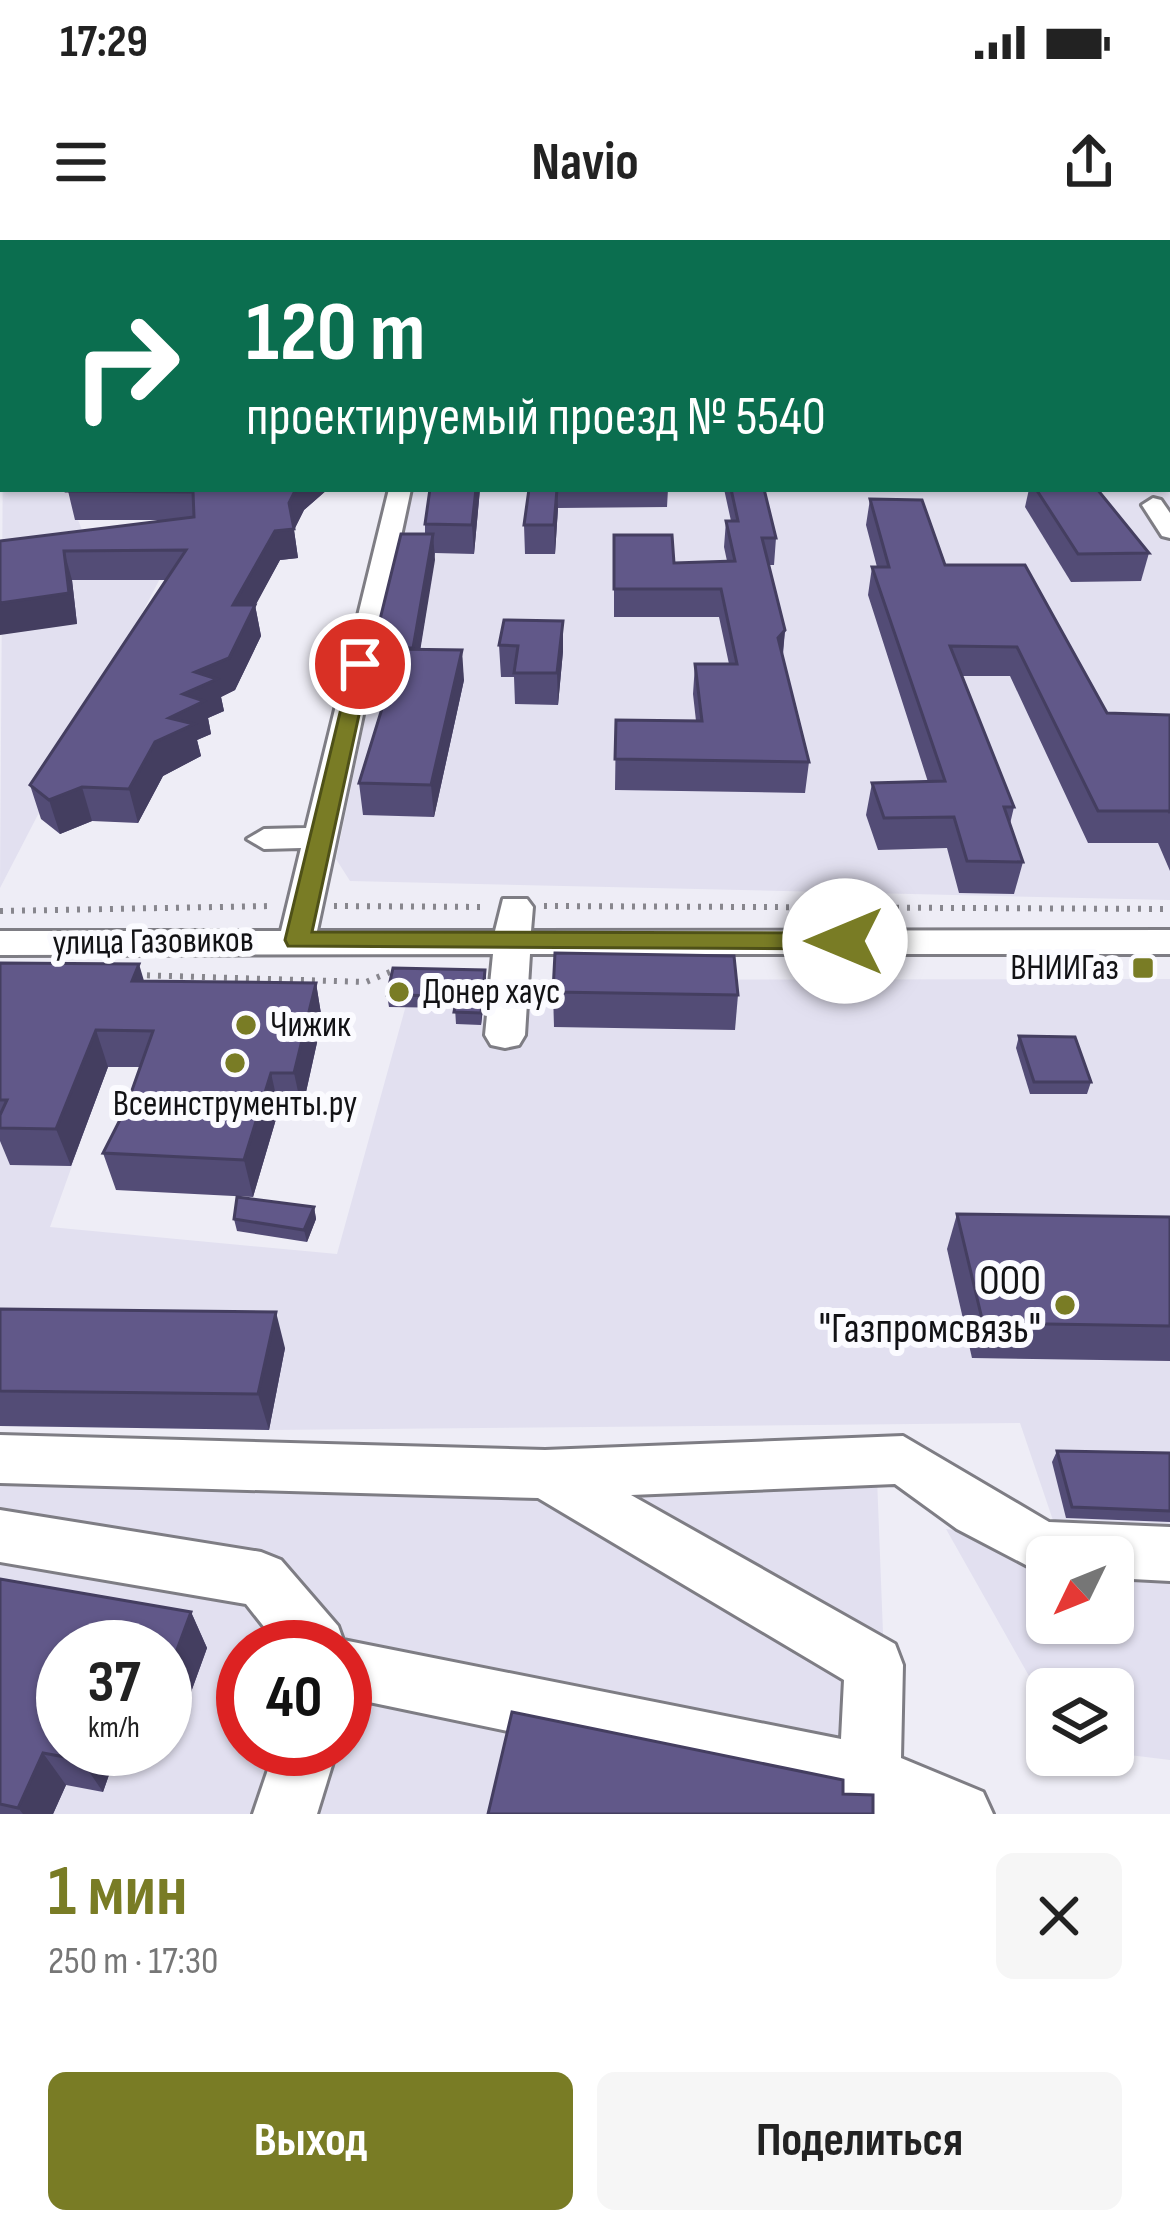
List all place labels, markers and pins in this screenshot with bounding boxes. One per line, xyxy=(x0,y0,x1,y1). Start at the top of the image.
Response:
pin xyxy=(309,613,411,715)
place label: ВНИИГаз xyxy=(1010,947,1119,990)
marker: ВНИИГаз xyxy=(1130,955,1156,981)
place label: Донер хаус xyxy=(423,971,561,1014)
marker: Донер хаус xyxy=(386,979,412,1005)
place label: Чижик xyxy=(270,1004,351,1047)
marker: Чижик xyxy=(233,1012,259,1038)
marker: Всеинструменты.ру xyxy=(222,1050,248,1076)
place label: Всеинструменты.ру xyxy=(113,1083,357,1126)
place label: ООО "Газпромсвязь" xyxy=(819,1256,1041,1355)
marker: ООО "Газпромсвязь" xyxy=(1052,1292,1078,1318)

